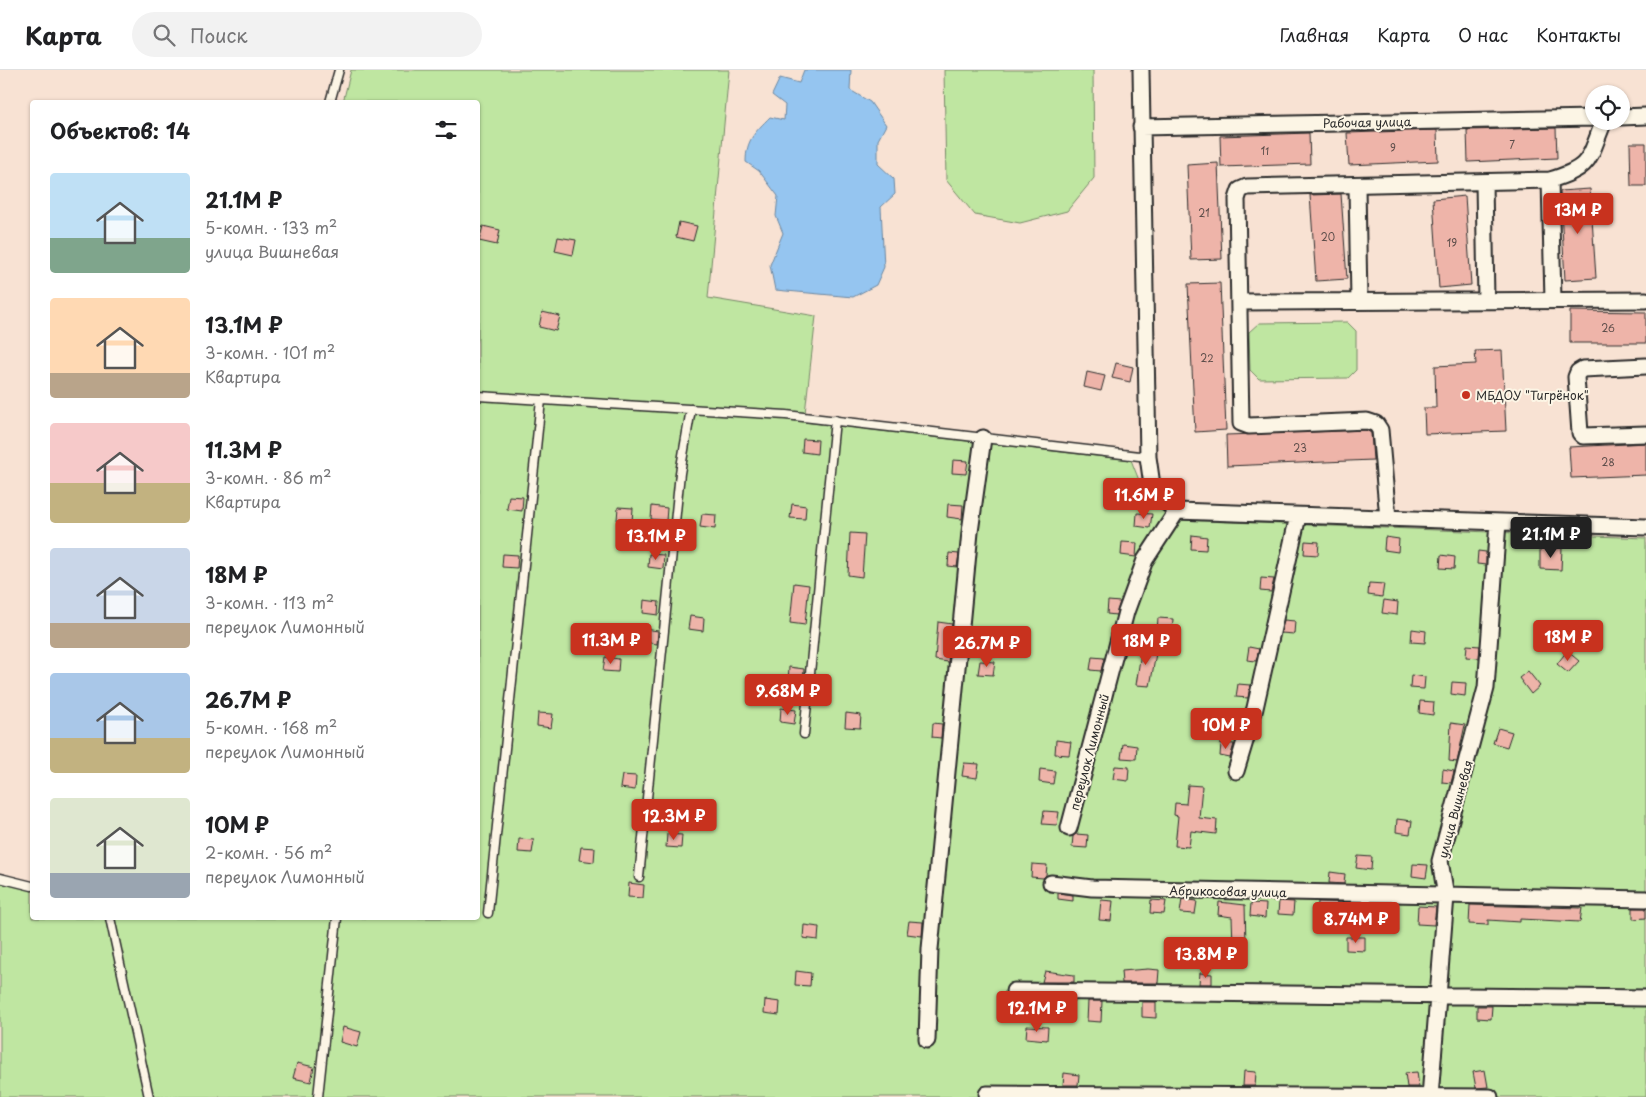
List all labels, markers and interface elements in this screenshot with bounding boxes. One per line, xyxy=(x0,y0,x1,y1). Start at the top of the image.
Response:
search box xyxy=(132,12,482,57)
text: Карта xyxy=(25,17,102,53)
icon: search xyxy=(150,21,178,49)
text: Поиск xyxy=(190,21,248,49)
text: Главная xyxy=(1280,21,1349,48)
text: Карта xyxy=(1377,21,1430,48)
text: О нас xyxy=(1458,21,1508,48)
text: Контакты xyxy=(1536,21,1621,48)
map controls xyxy=(1585,85,1630,130)
button: locate xyxy=(1585,85,1630,130)
street label: Рабочая улица xyxy=(1323,112,1412,132)
text: Объектов: 14 xyxy=(50,114,190,146)
icon: filters xyxy=(432,116,460,144)
house number: 7 xyxy=(1509,137,1515,152)
house number: 9 xyxy=(1390,140,1396,155)
house number: 11 xyxy=(1261,143,1269,158)
text: 21.1M ₽ xyxy=(205,183,282,215)
pin: 13M ₽ xyxy=(1543,192,1613,235)
icon: home xyxy=(90,193,150,253)
text: 13M ₽ xyxy=(1554,197,1602,221)
house number: 21 xyxy=(1198,205,1210,220)
text: 5-комн. · 133 m² xyxy=(205,215,337,239)
house number: 20 xyxy=(1321,229,1335,244)
house number: 19 xyxy=(1447,235,1457,250)
text: улица Вишневая xyxy=(205,239,339,263)
text: 13.1M ₽ xyxy=(205,308,283,340)
icon: home xyxy=(90,318,150,378)
house number: 26 xyxy=(1601,320,1615,335)
text: 3-комн. · 101 m² xyxy=(205,340,335,364)
house number: 22 xyxy=(1200,350,1214,365)
text: Квартира xyxy=(205,364,280,388)
place label: МБДОУ "Тигрёнок" xyxy=(1476,386,1589,404)
marker: МБДОУ "Тигрёнок" xyxy=(1460,389,1472,401)
text: 11.3M ₽ xyxy=(205,433,282,465)
house number: 23 xyxy=(1293,440,1307,455)
icon: home xyxy=(90,443,150,503)
house number: 28 xyxy=(1601,454,1615,469)
text: 3-комн. · 86 m² xyxy=(205,465,332,489)
pin: 11.6M ₽ xyxy=(1098,478,1190,520)
text: 11.6M ₽ xyxy=(1114,482,1174,506)
text: Квартира xyxy=(205,489,280,513)
pin: 21.1M ₽ xyxy=(1505,516,1597,559)
pin: 13.1M ₽ xyxy=(610,518,702,561)
text: 21.1M ₽ xyxy=(1522,521,1580,545)
text: 13.1M ₽ xyxy=(626,523,686,547)
text: 18M ₽ xyxy=(205,558,268,590)
icon: home xyxy=(90,568,150,628)
text: 3-комн. · 113 m² xyxy=(205,590,334,614)
text: переулок Лимонный xyxy=(205,614,365,638)
pin: 18M ₽ xyxy=(1533,620,1603,662)
pin: 11.3M ₽ xyxy=(565,622,657,665)
pin: 18M ₽ xyxy=(1111,624,1181,666)
text: 18M ₽ xyxy=(1544,624,1592,648)
pin: 26.7M ₽ xyxy=(941,626,1033,668)
text: 11.3M ₽ xyxy=(582,627,640,651)
text: 18M ₽ xyxy=(1122,628,1170,652)
text: 26.7M ₽ xyxy=(954,630,1020,654)
pin: 9.68M ₽ xyxy=(742,674,834,716)
text: 9.68M ₽ xyxy=(756,678,820,702)
text: 26.7M ₽ xyxy=(205,683,291,715)
street label: переулок Лимонный xyxy=(1065,692,1113,812)
icon: home xyxy=(90,693,150,753)
pin: 10M ₽ xyxy=(1191,708,1261,750)
text: 10M ₽ xyxy=(1202,712,1250,736)
text: 5-комн. · 168 m² xyxy=(205,715,337,739)
text: переулок Лимонный xyxy=(205,739,365,763)
street label: улица Вишневая xyxy=(1433,758,1477,860)
pin: 12.3M ₽ xyxy=(628,798,720,841)
text: 12.3M ₽ xyxy=(643,803,705,827)
text: 10M ₽ xyxy=(205,808,269,840)
icon: home xyxy=(90,818,150,878)
text: 2-комн. · 56 m² xyxy=(205,840,332,864)
text: переулок Лимонный xyxy=(205,864,365,888)
street label: Абрикосовая улица xyxy=(1169,881,1287,901)
pin: 8.74M ₽ xyxy=(1310,902,1402,944)
text: 8.74M ₽ xyxy=(1324,906,1388,930)
pin: 13.8M ₽ xyxy=(1160,936,1252,979)
text: 13.8M ₽ xyxy=(1175,941,1237,965)
pin: 12.1M ₽ xyxy=(991,990,1083,1033)
text: 12.1M ₽ xyxy=(1007,995,1067,1019)

